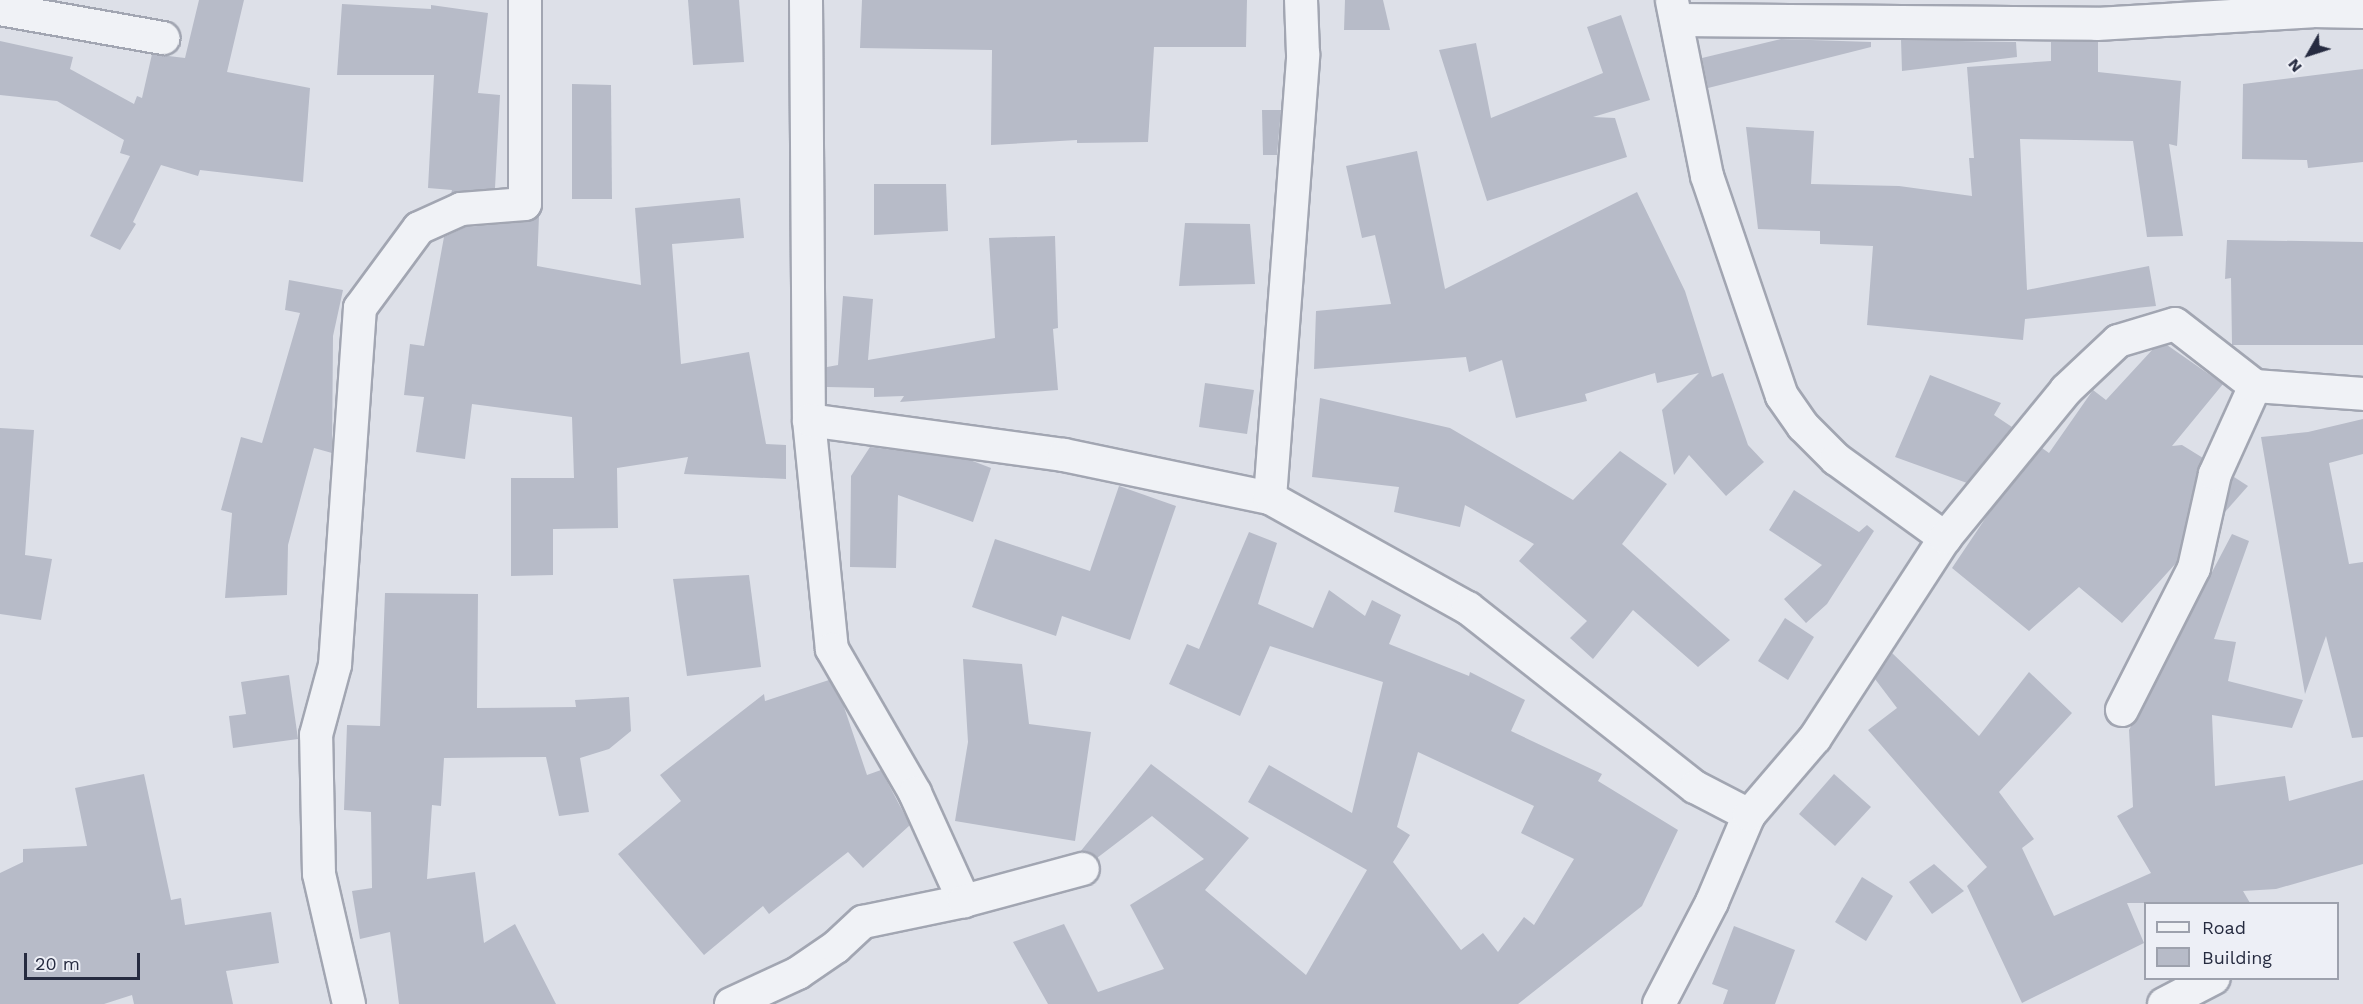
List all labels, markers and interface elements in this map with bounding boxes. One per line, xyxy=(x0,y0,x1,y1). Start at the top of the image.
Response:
north arrow xyxy=(2279,24,2339,84)
text: N xyxy=(2284,55,2306,76)
legend xyxy=(2144,902,2339,980)
text: Road xyxy=(2202,917,2246,938)
scale bar xyxy=(27,941,142,979)
text: Building xyxy=(2202,947,2272,968)
text: 20 m xyxy=(35,953,80,974)

